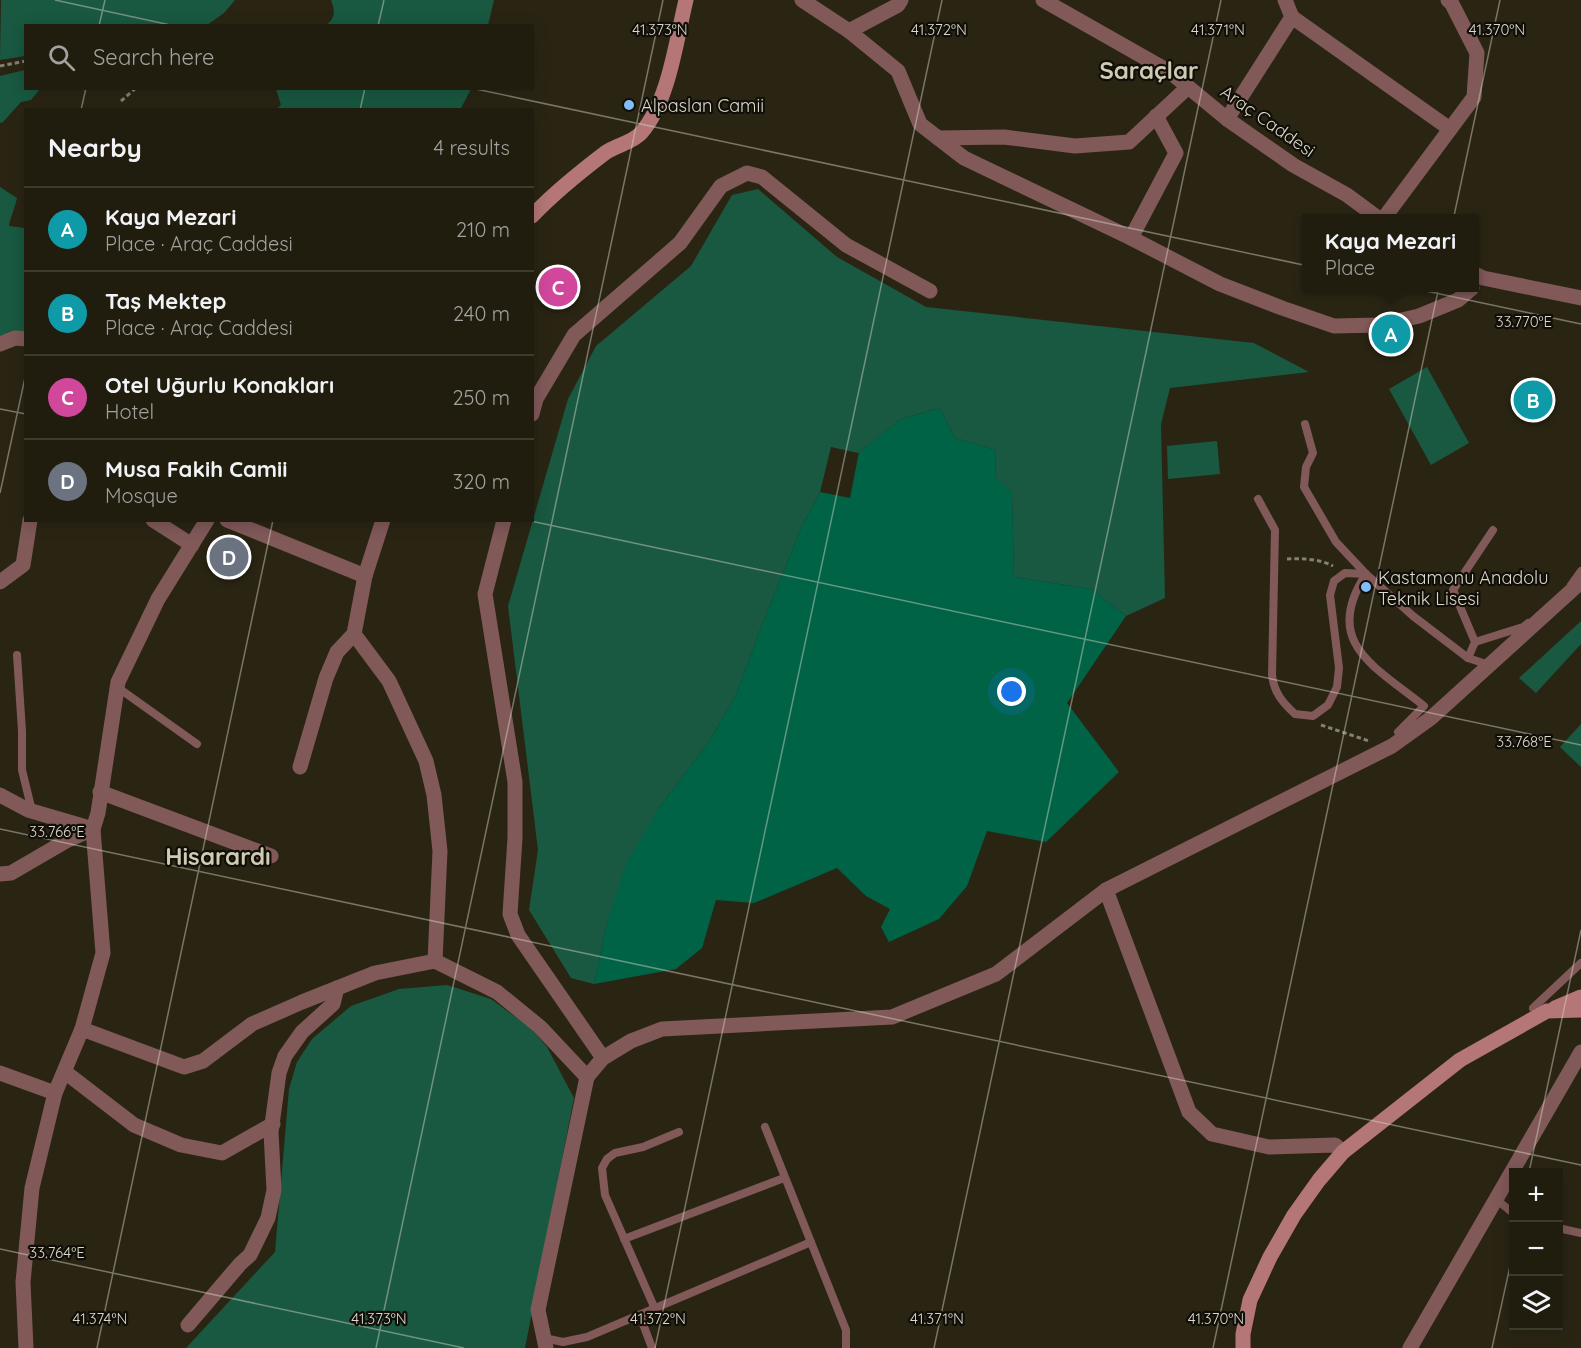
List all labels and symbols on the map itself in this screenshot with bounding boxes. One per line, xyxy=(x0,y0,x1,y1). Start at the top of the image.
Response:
text: 41.373°N xyxy=(632,20,688,39)
text: 41.372°N xyxy=(911,20,967,39)
text: 41.371°N xyxy=(1191,20,1245,39)
text: 41.370°N xyxy=(1469,20,1525,39)
district label: Saraçlar xyxy=(1099,55,1199,85)
street label: Araç Caddesi xyxy=(1216,80,1320,162)
place label: Alpaslan Camii xyxy=(641,94,764,117)
marker: Alpaslan Camii xyxy=(622,98,636,112)
pin: C xyxy=(538,264,578,310)
pin: A xyxy=(1372,312,1410,356)
text: 33.770°E xyxy=(1496,312,1552,331)
pin: B xyxy=(1514,378,1552,422)
pin: D xyxy=(210,534,248,580)
place label: Kastamonu Anadolu Teknik Lisesi xyxy=(1378,566,1548,610)
marker: Kastamonu Anadolu Teknik Lisesi xyxy=(1359,580,1373,594)
your location xyxy=(997,677,1026,706)
text: 33.768°E xyxy=(1496,732,1552,751)
text: 33.766°E xyxy=(29,822,85,841)
district label: Hisarardı xyxy=(165,841,271,871)
text: 33.764°E xyxy=(29,1243,85,1262)
text: 41.374°N xyxy=(73,1309,127,1328)
text: 41.373°N xyxy=(351,1309,407,1328)
text: 41.372°N xyxy=(630,1309,686,1328)
text: 41.371°N xyxy=(910,1309,964,1328)
text: 41.370°N xyxy=(1188,1309,1244,1328)

